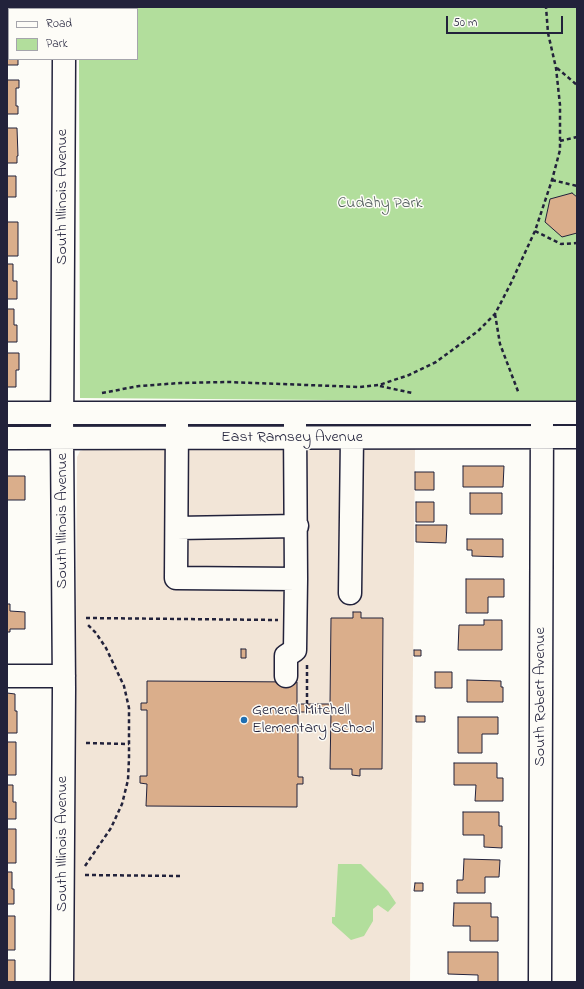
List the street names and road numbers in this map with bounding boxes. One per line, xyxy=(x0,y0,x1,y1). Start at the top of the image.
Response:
street label: South Illinois Avenue xyxy=(53,129,73,265)
street label: East Ramsey Avenue xyxy=(221,428,363,448)
street label: South Illinois Avenue xyxy=(53,453,73,589)
street label: South Robert Avenue xyxy=(531,627,551,767)
street label: South Illinois Avenue xyxy=(53,776,73,912)

